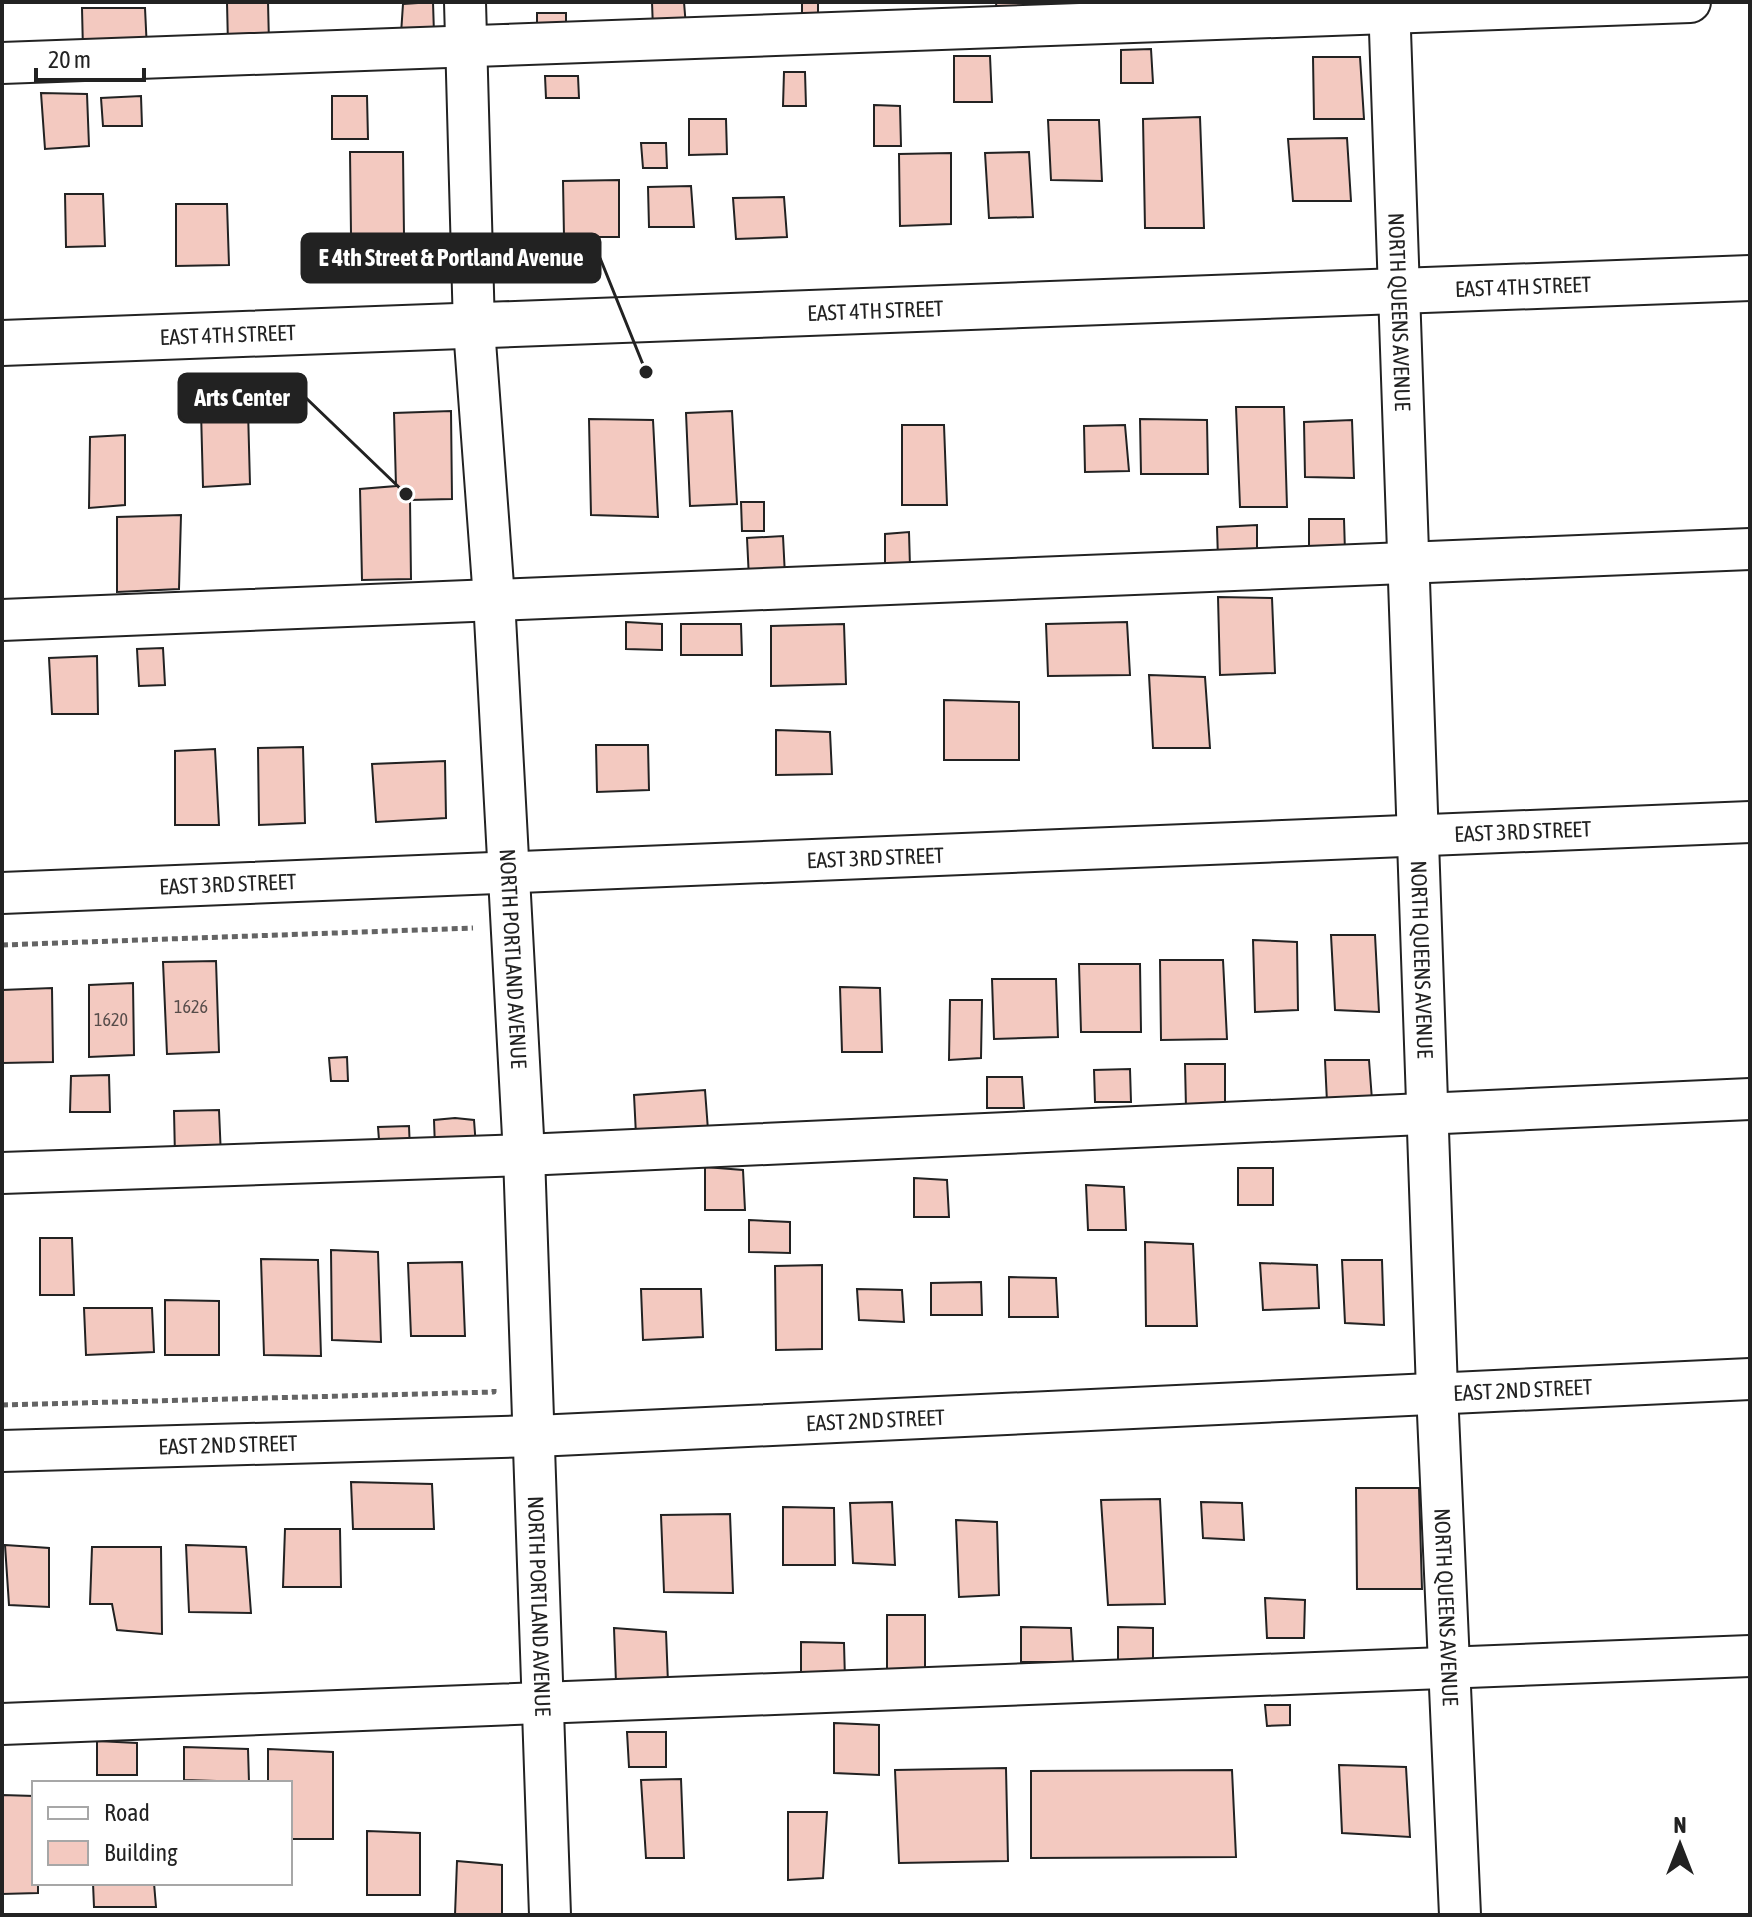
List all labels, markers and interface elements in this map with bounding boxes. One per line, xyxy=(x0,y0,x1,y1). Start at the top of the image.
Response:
scale bar xyxy=(36,32,144,82)
text: 20 m xyxy=(48,46,91,73)
street label: NORTH QUEENS AVENUE xyxy=(1383,212,1416,412)
callout: E 4th Street & Portland Avenue xyxy=(302,234,600,282)
text: E 4th Street & Portland Avenue xyxy=(318,244,584,271)
street label: EAST 4TH STREET xyxy=(1454,271,1592,302)
street label: EAST 4TH STREET xyxy=(807,295,944,326)
street label: EAST 4TH STREET xyxy=(159,319,297,350)
callout: Arts Center xyxy=(179,374,306,422)
text: Arts Center xyxy=(193,384,291,411)
street label: EAST 3RD STREET xyxy=(1454,815,1592,847)
street label: EAST 3RD STREET xyxy=(806,842,945,873)
street label: NORTH PORTLAND AVENUE xyxy=(494,848,532,1070)
street label: NORTH QUEENS AVENUE xyxy=(1406,860,1439,1059)
street label: EAST 3RD STREET xyxy=(159,868,297,900)
house number: 1626 xyxy=(174,996,208,1017)
house number: 1620 xyxy=(94,1009,128,1030)
street label: EAST 2ND STREET xyxy=(1453,1373,1593,1406)
street label: EAST 2ND STREET xyxy=(805,1404,946,1436)
street label: EAST 2ND STREET xyxy=(158,1430,298,1460)
street label: NORTH PORTLAND AVENUE xyxy=(523,1496,556,1717)
street label: NORTH QUEENS AVENUE xyxy=(1429,1507,1464,1707)
legend xyxy=(32,1781,292,1885)
text: Road xyxy=(104,1799,150,1826)
north arrow xyxy=(1640,1805,1720,1885)
text: N xyxy=(1674,1812,1686,1838)
text: Building xyxy=(104,1839,178,1866)

